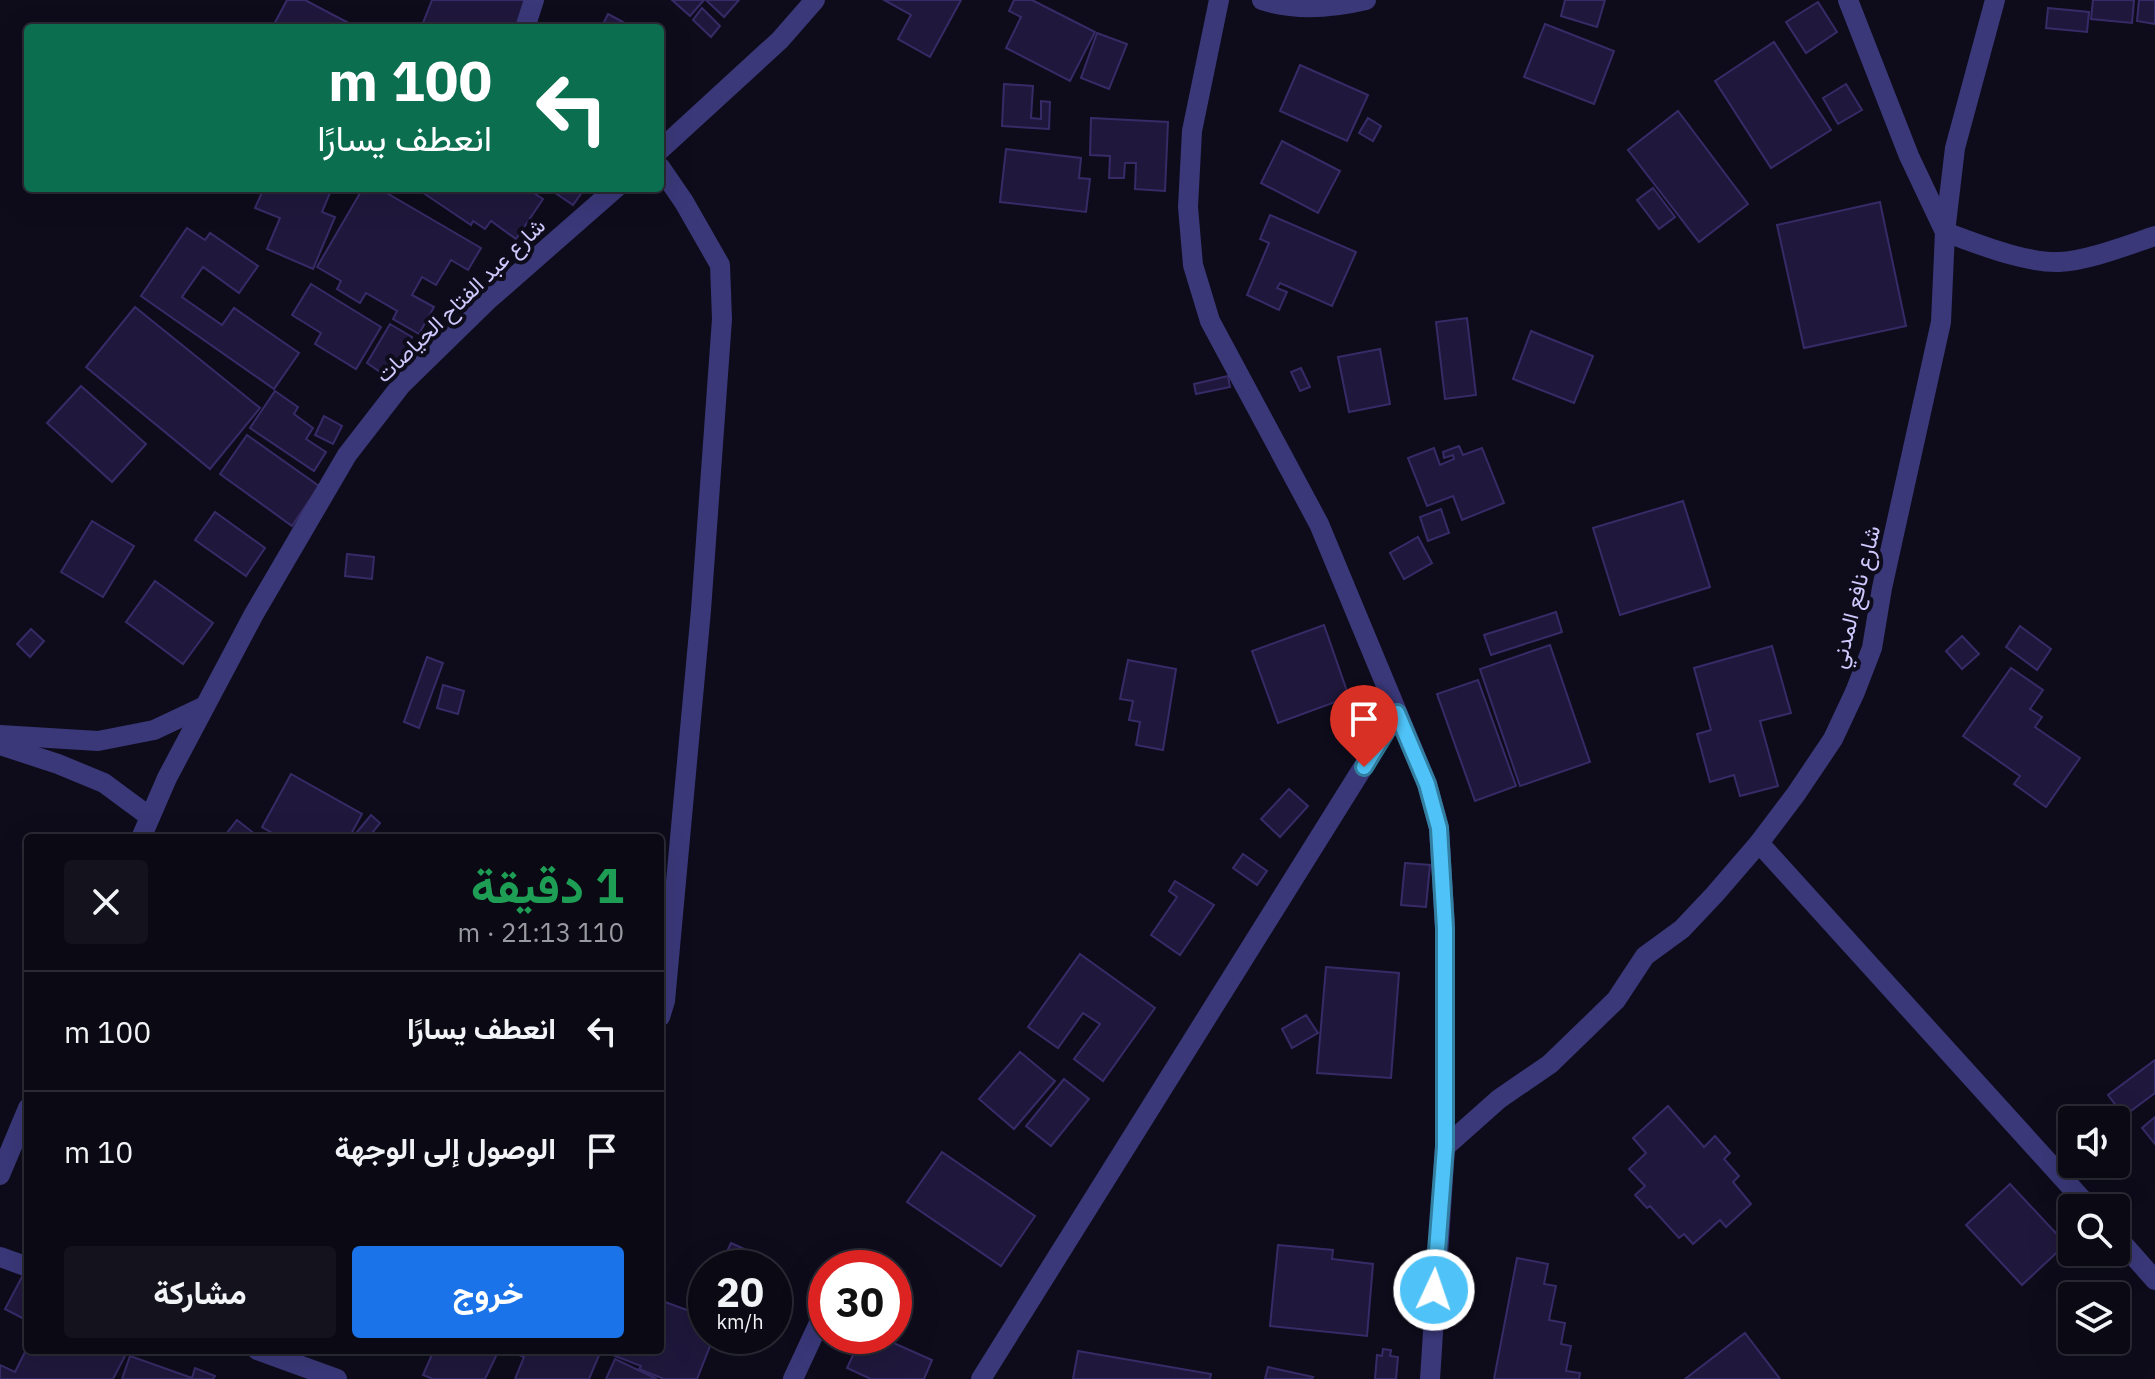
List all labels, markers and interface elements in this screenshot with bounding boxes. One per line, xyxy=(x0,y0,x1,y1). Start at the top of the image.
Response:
text: 100 m xyxy=(328,44,492,116)
icon: left xyxy=(520,56,624,160)
text: انعطف يسارًا xyxy=(317,114,492,161)
street label: شارع عبد الفتاح الحياصات xyxy=(368,211,552,389)
street label: شارع نافع المدني xyxy=(1823,522,1891,673)
pin xyxy=(1330,685,1398,767)
icon: arrive xyxy=(1342,697,1386,741)
text: 1 دقيقة xyxy=(471,854,624,916)
button: close xyxy=(64,860,148,944)
text: 110 m · 21:13 xyxy=(458,915,624,949)
text: انعطف يسارًا xyxy=(407,1008,556,1047)
icon: left xyxy=(580,1009,624,1053)
text: 100 m xyxy=(64,1012,151,1051)
map controls xyxy=(2058,1106,2130,1354)
button: sound xyxy=(2058,1106,2130,1178)
text: الوصول إلى الوجهة xyxy=(334,1128,556,1167)
icon: arrive xyxy=(580,1129,624,1173)
text: 10 m xyxy=(64,1132,133,1171)
button: search xyxy=(2058,1194,2130,1266)
button: مشاركة xyxy=(64,1246,336,1338)
button: خروج xyxy=(352,1246,624,1338)
position arrow xyxy=(1392,1248,1476,1332)
speed limit sign: 30 xyxy=(808,1250,912,1354)
text: 20 xyxy=(716,1266,764,1318)
button: layers xyxy=(2058,1282,2130,1354)
text: km/h xyxy=(716,1308,764,1335)

